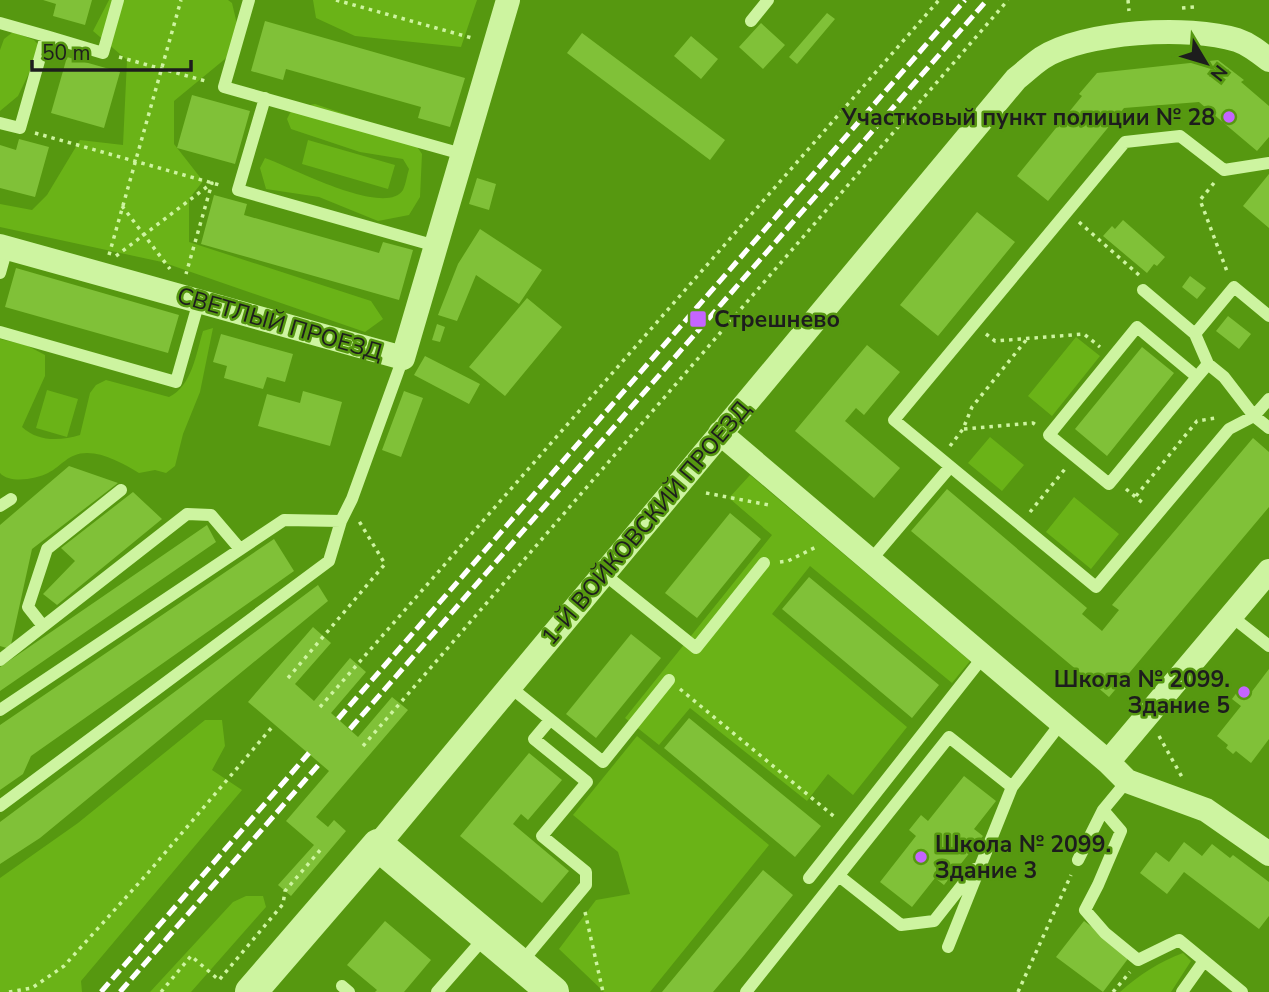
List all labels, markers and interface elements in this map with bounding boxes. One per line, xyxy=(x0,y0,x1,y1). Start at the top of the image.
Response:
scale bar xyxy=(32,28,191,72)
north arrow xyxy=(1171,28,1241,98)
text: 50 m xyxy=(42,39,91,67)
text: N xyxy=(1204,59,1233,86)
place label: Участковый пункт полиции № 28 xyxy=(841,102,1215,133)
marker: Участковый пункт полиции № 28 xyxy=(1221,109,1237,125)
street label: СВЕТЛЫЙ ПРОЕЗД xyxy=(174,280,386,368)
place label: Стрешнево xyxy=(714,304,840,335)
marker: Стрешнево xyxy=(688,309,708,329)
street label: 1-Й ВОЙКОВСКИЙ ПРОЕЗД xyxy=(534,394,758,652)
place label: Школа № 2099. Здание 5 xyxy=(1054,664,1230,721)
marker: Школа № 2099. Здание 5 xyxy=(1236,684,1252,700)
place label: Школа № 2099. Здание 3 xyxy=(935,829,1111,886)
marker: Школа № 2099. Здание 3 xyxy=(913,849,929,865)

